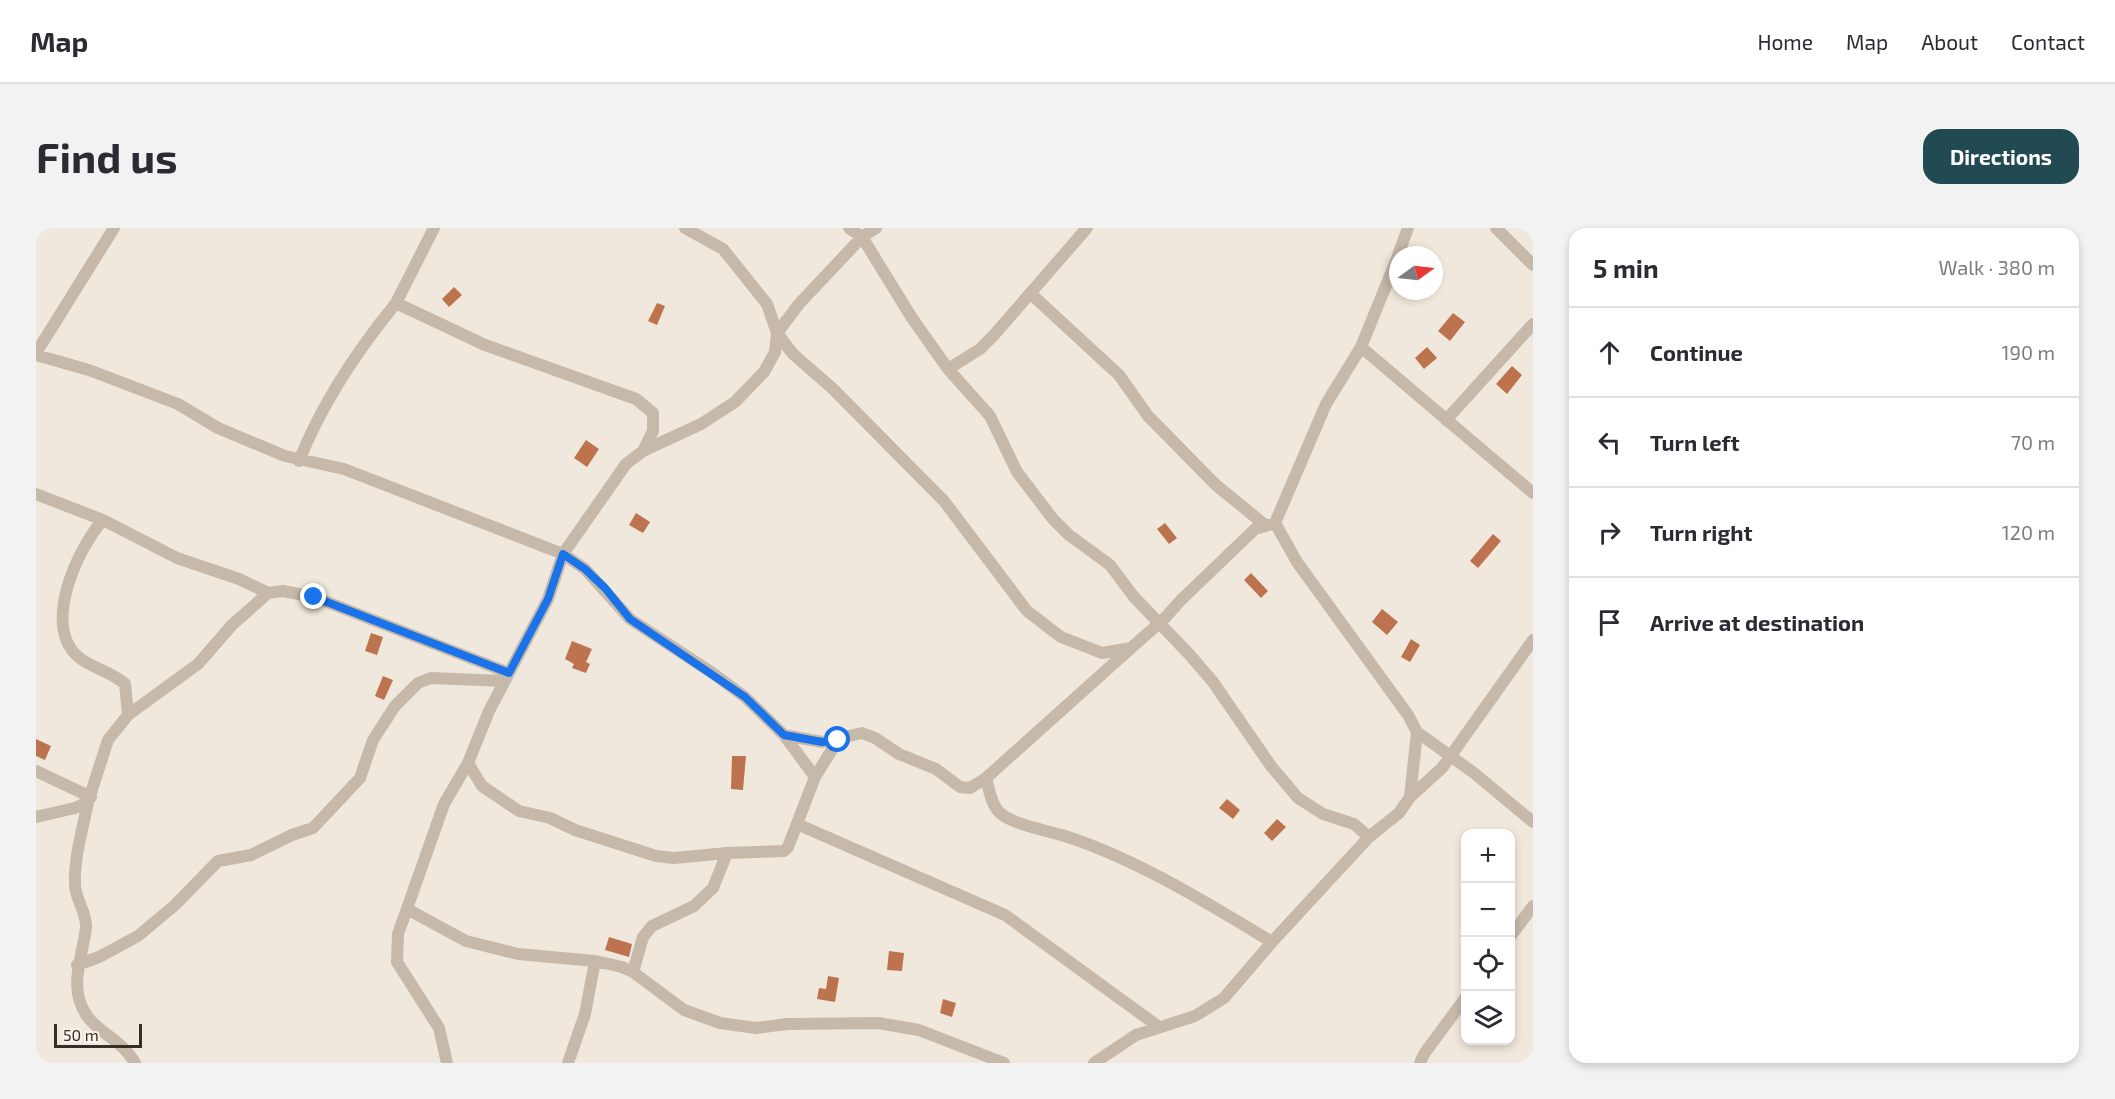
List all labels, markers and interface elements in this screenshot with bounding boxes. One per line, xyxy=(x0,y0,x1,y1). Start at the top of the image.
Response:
text: Map xyxy=(30,24,88,58)
text: Home xyxy=(1757,29,1813,54)
text: Map xyxy=(1846,29,1888,54)
text: About xyxy=(1921,29,1978,54)
text: Contact xyxy=(2011,29,2085,54)
button: Directions xyxy=(1923,129,2079,184)
text: Find us xyxy=(36,131,178,181)
north arrow xyxy=(1389,246,1443,300)
text: 5 min xyxy=(1593,252,1659,283)
text: Walk · 380 m xyxy=(1938,255,2055,279)
icon: ahead xyxy=(1593,336,1626,369)
text: Continue xyxy=(1650,339,1743,365)
text: 190 m xyxy=(2002,340,2055,364)
icon: left xyxy=(1593,426,1626,459)
text: Turn left xyxy=(1650,429,1739,455)
text: 70 m xyxy=(2011,430,2055,454)
icon: right xyxy=(1593,516,1626,549)
text: Turn right xyxy=(1650,519,1752,545)
text: 120 m xyxy=(2002,520,2055,544)
route end xyxy=(300,583,326,609)
icon: arrive xyxy=(1593,606,1626,639)
text: Arrive at destination xyxy=(1650,609,1864,635)
route start xyxy=(824,726,850,752)
map controls xyxy=(1461,829,1515,1045)
button: + xyxy=(1461,829,1515,883)
button: − xyxy=(1461,883,1515,937)
button: locate xyxy=(1461,937,1515,991)
button: layers xyxy=(1461,991,1515,1045)
scale bar xyxy=(54,1021,142,1048)
text: 50 m xyxy=(63,1025,99,1044)

